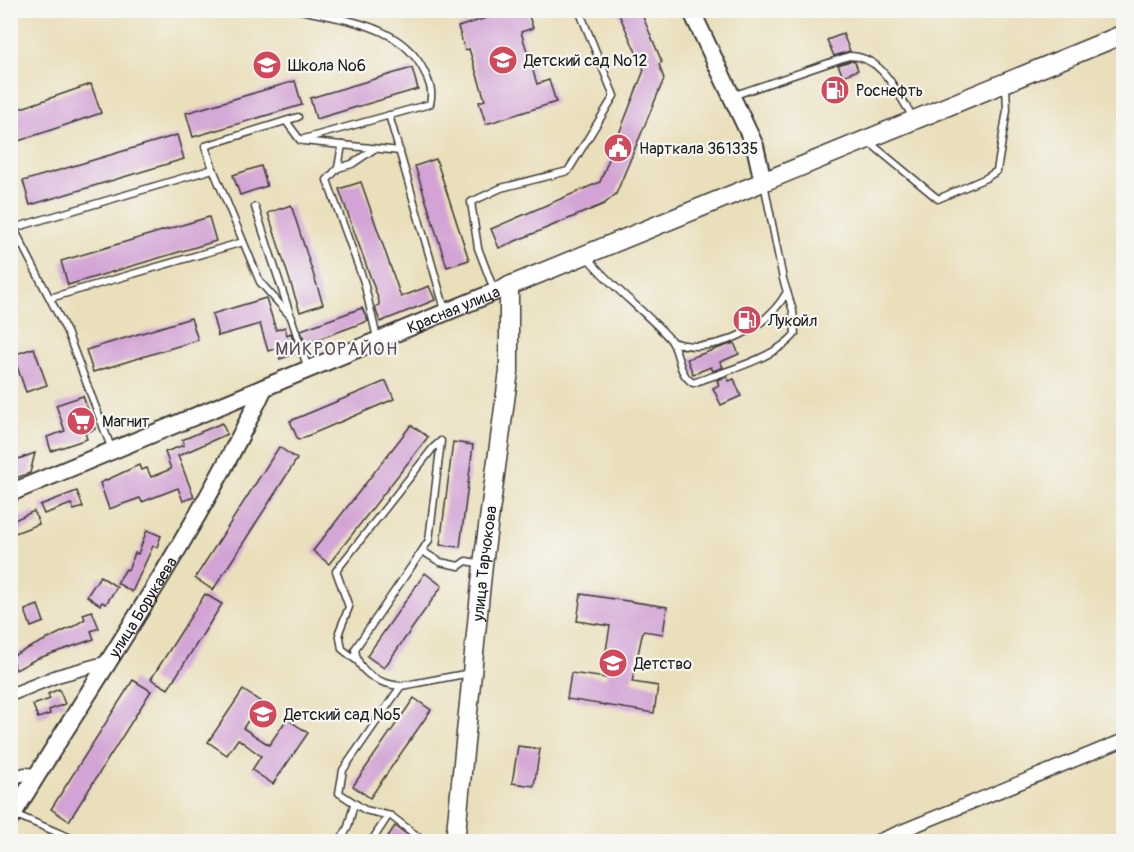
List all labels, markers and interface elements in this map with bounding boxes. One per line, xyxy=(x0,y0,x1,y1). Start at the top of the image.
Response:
school or university icon: Детский сад №12 xyxy=(487,44,519,76)
school or university icon: Школа №6 xyxy=(251,49,283,81)
place label: Детский сад №12 xyxy=(523,51,647,71)
place label: Школа №6 xyxy=(288,56,366,76)
fuel station icon: Роснефть xyxy=(819,74,851,106)
place label: Роснефть xyxy=(856,81,923,101)
public building icon: Нарткала 361335 xyxy=(602,132,634,164)
place label: Нарткала 361335 xyxy=(639,139,758,159)
street label: Красная улица xyxy=(404,282,503,338)
fuel station icon: Лукойл xyxy=(731,304,763,336)
place label: Лукойл xyxy=(767,311,817,331)
district label: МИКРОРАЙОН xyxy=(275,338,399,361)
supermarket icon: Магнит xyxy=(65,405,97,437)
place label: Магнит xyxy=(102,412,150,432)
street label: улица Тарчокова xyxy=(468,505,502,623)
street label: улица Борукаева xyxy=(104,553,182,662)
school or university icon: Детство xyxy=(597,647,629,679)
place label: Детство xyxy=(633,654,692,674)
school or university icon: Детский сад №5 xyxy=(247,698,279,730)
place label: Детский сад №5 xyxy=(283,705,401,725)

